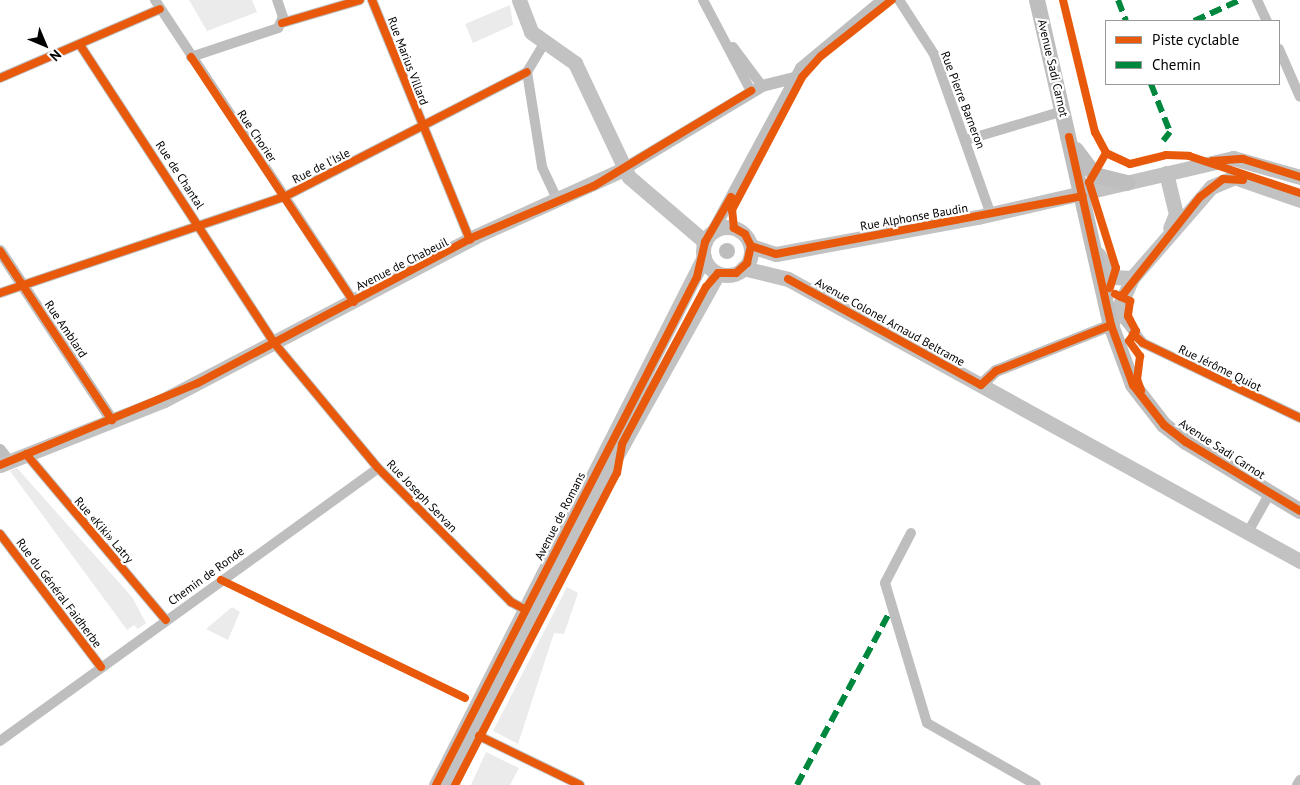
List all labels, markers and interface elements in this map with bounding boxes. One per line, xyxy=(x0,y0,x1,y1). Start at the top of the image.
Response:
street label: Rue Marius Villard xyxy=(384,15,432,107)
street label: Avenue Sadi Carnot xyxy=(1035,18,1071,118)
north arrow xyxy=(20,20,70,70)
legend xyxy=(1105,20,1280,85)
text: Piste cyclable xyxy=(1152,30,1239,49)
text: N xyxy=(46,46,65,65)
street label: Rue Pierre Barneron xyxy=(938,49,988,151)
text: Chemin xyxy=(1152,55,1201,74)
street label: Rue Chorier xyxy=(234,107,280,165)
street label: Rue de Chantal xyxy=(153,138,207,212)
street label: Rue de l'Isle xyxy=(290,145,352,187)
street label: Rue Alphonse Baudin xyxy=(859,200,969,234)
street label: Avenue de Chabeuil xyxy=(353,235,451,293)
street label: Avenue Colonel Arnaud Beltrame xyxy=(813,275,967,369)
street label: Rue Amblard xyxy=(42,298,90,360)
street label: Rue Jérôme Quiot xyxy=(1176,342,1264,394)
street label: Avenue Sadi Carnot xyxy=(1176,416,1268,482)
street label: Rue Joseph Servan xyxy=(384,457,460,535)
street label: Avenue de Romans xyxy=(532,470,588,562)
street label: Rue «Kiki» Latry xyxy=(71,494,137,566)
street label: Rue du Général Faidherbe xyxy=(13,536,105,650)
street label: Chemin de Ronde xyxy=(165,544,247,608)

